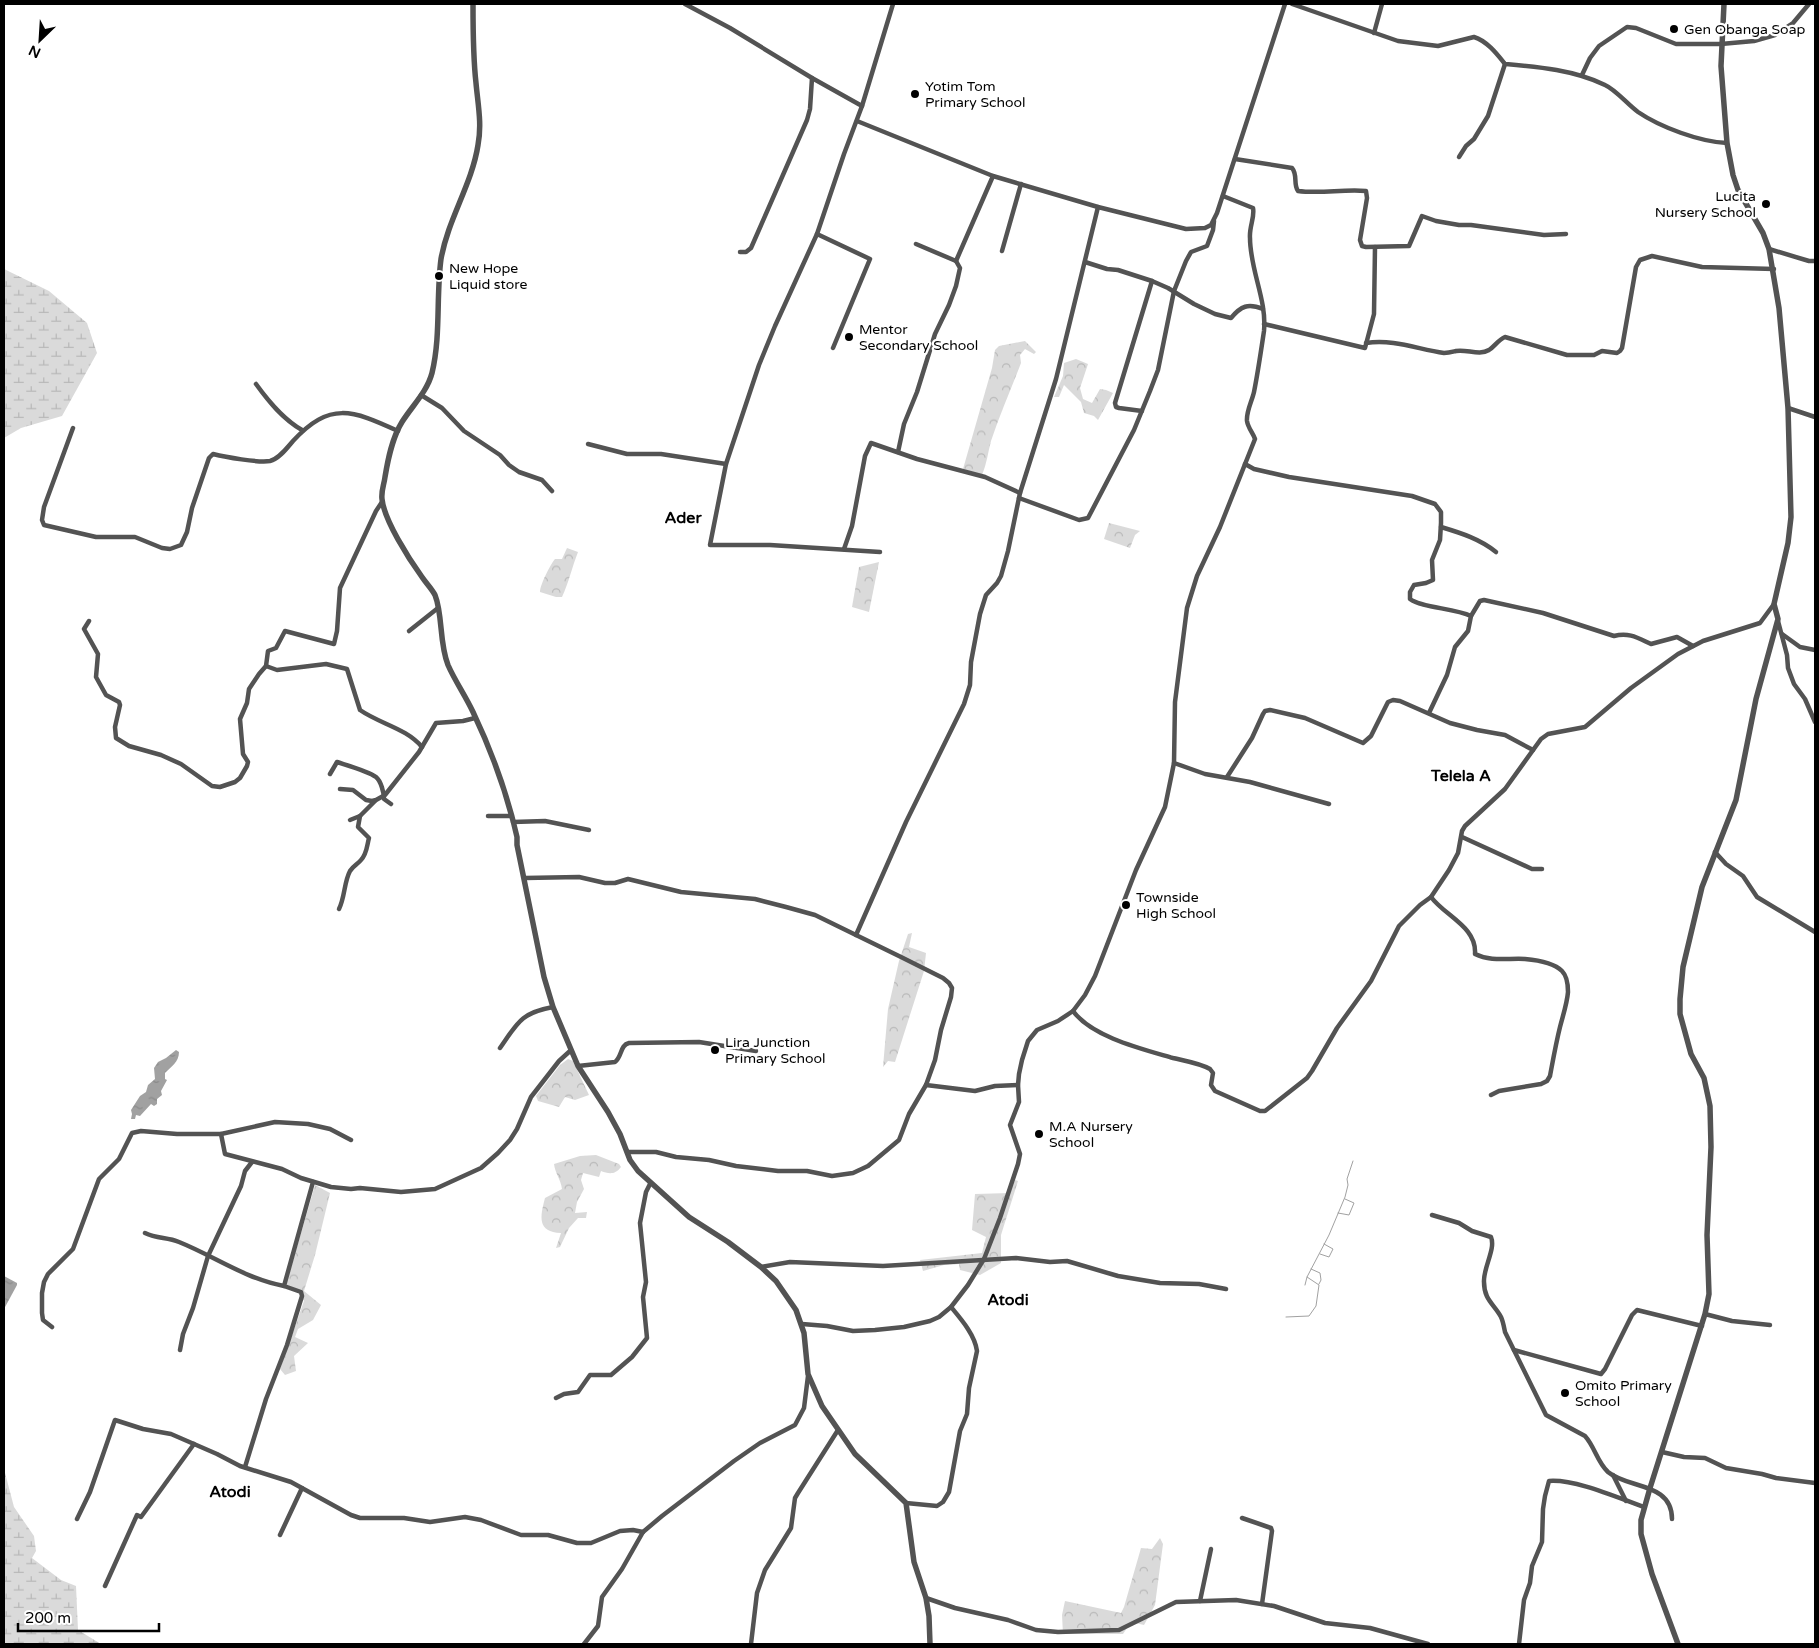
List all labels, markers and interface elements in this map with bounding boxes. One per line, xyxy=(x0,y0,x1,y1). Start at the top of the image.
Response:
north arrow xyxy=(15,15,65,65)
place label: Gen Obanga Soap xyxy=(1684,21,1806,38)
marker: Gen Obanga Soap xyxy=(1668,23,1680,35)
text: N xyxy=(26,41,43,61)
place label: Yotim Tom Primary School xyxy=(925,78,1026,111)
marker: Yotim Tom Primary School xyxy=(909,88,921,100)
place label: Lucita Nursery School xyxy=(1655,188,1756,221)
marker: Lucita Nursery School xyxy=(1760,198,1772,210)
place label: New Hope Liquid store xyxy=(449,260,527,293)
marker: New Hope Liquid store xyxy=(433,270,445,282)
place label: Mentor Secondary School xyxy=(859,321,978,354)
marker: Mentor Secondary School xyxy=(843,331,855,343)
district label: Ader xyxy=(664,508,702,528)
district label: Telela A xyxy=(1430,766,1491,786)
place label: Townside High School xyxy=(1136,889,1216,922)
marker: Townside High School xyxy=(1120,899,1132,911)
place label: Lira Junction Primary School xyxy=(725,1034,826,1067)
marker: Lira Junction Primary School xyxy=(709,1044,721,1056)
place label: M.A Nursery School xyxy=(1049,1118,1133,1151)
marker: M.A Nursery School xyxy=(1033,1128,1045,1140)
district label: Atodi xyxy=(987,1290,1029,1310)
place label: Omito Primary School xyxy=(1575,1377,1672,1410)
marker: Omito Primary School xyxy=(1559,1387,1571,1399)
district label: Atodi xyxy=(209,1482,251,1502)
scale bar xyxy=(18,1600,159,1632)
text: 200 m xyxy=(25,1609,71,1627)

